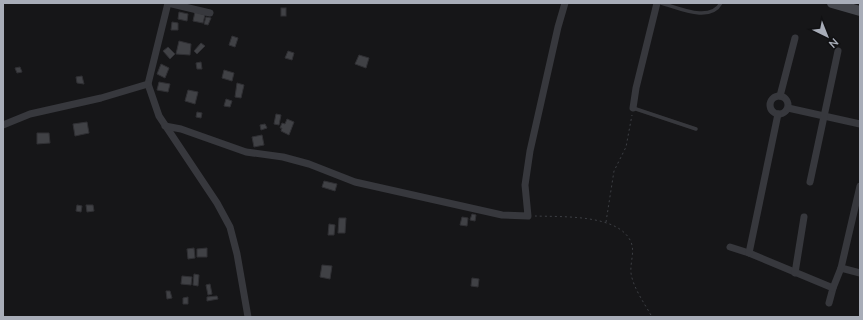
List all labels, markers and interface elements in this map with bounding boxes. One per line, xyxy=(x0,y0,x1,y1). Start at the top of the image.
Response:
north arrow xyxy=(807,16,847,56)
text: N xyxy=(825,35,842,51)

